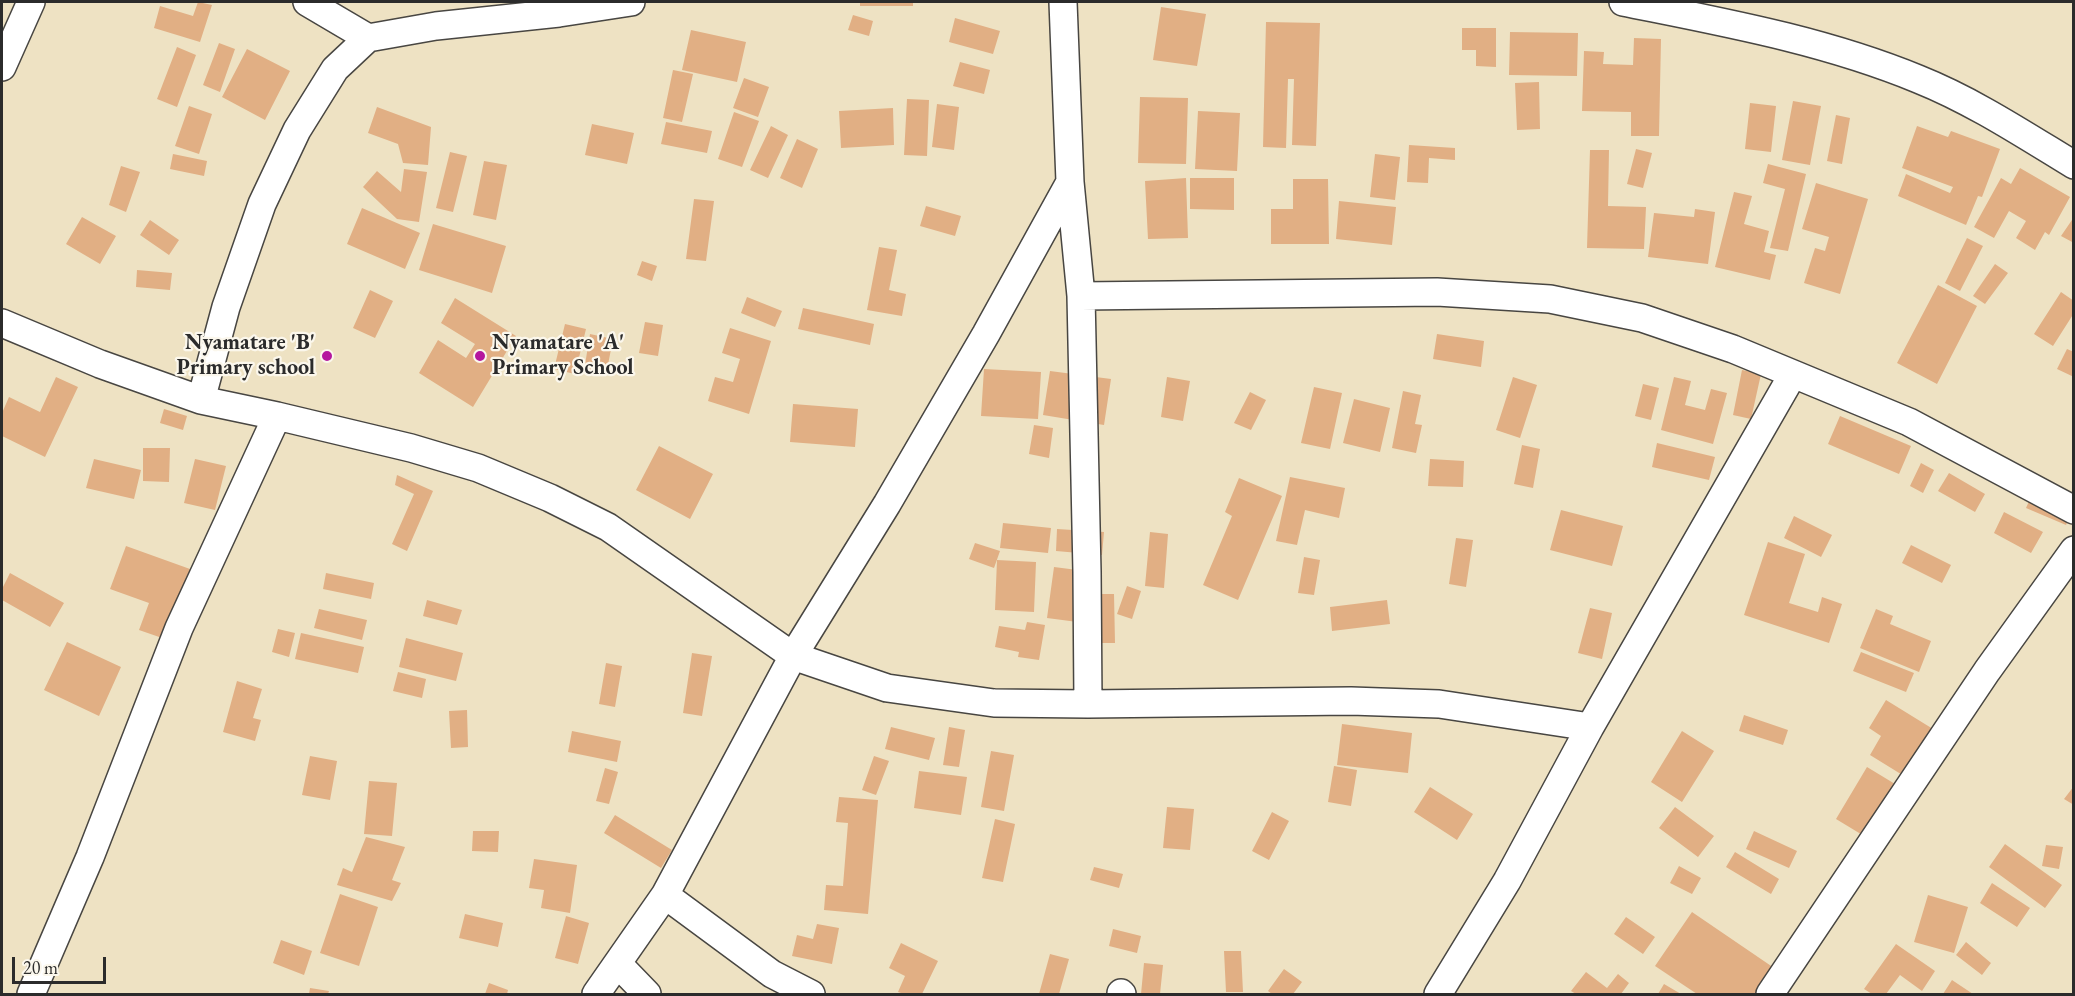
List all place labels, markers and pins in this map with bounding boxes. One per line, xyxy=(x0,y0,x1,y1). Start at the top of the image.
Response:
place label: Nyamatare 'B' Primary school xyxy=(177,330,315,382)
place label: Nyamatare 'A' Primary School xyxy=(492,330,634,382)
marker: Nyamatare 'B' Primary school xyxy=(320,349,334,363)
marker: Nyamatare 'A' Primary School xyxy=(473,349,487,363)

